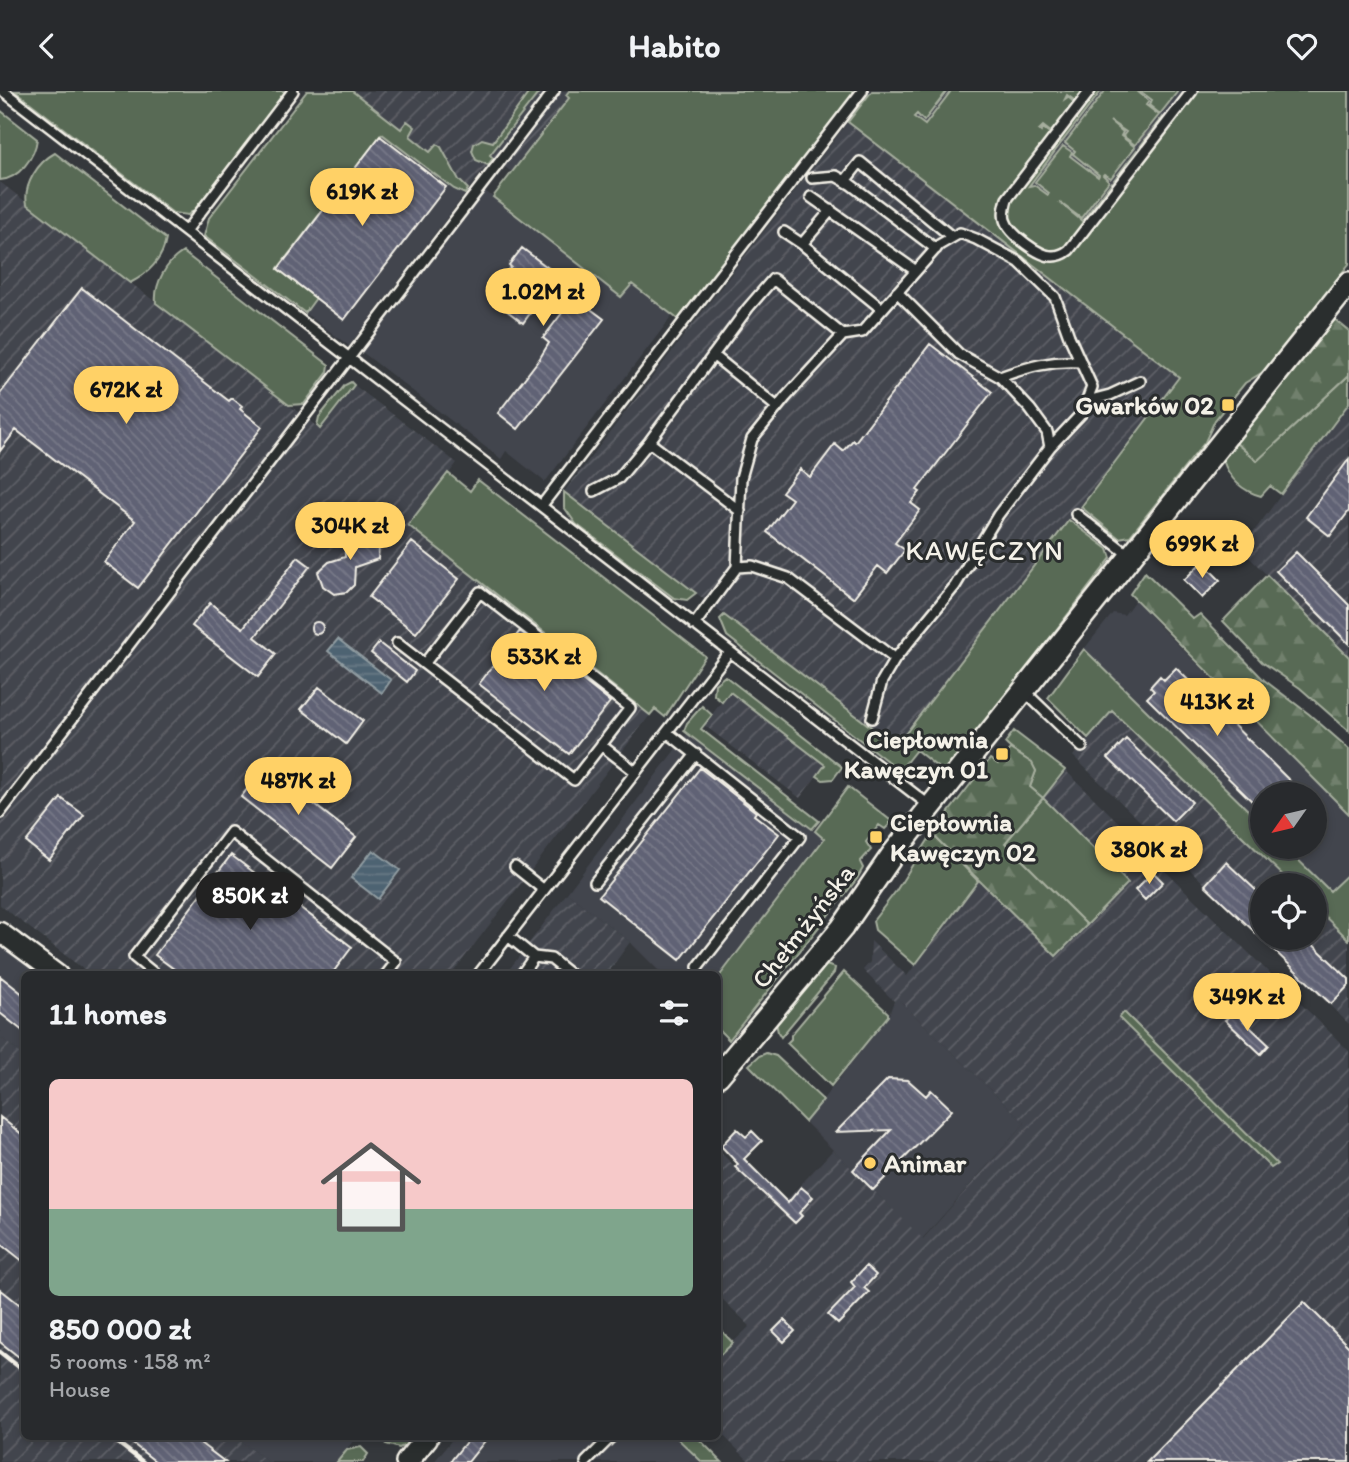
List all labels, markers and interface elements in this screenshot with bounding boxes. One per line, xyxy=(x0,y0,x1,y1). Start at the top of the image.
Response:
icon: back xyxy=(28,27,66,65)
text: Habito xyxy=(629,27,720,65)
icon: heart xyxy=(1283,27,1321,65)
pin: 619K zł xyxy=(297,169,427,228)
text: 619K zł xyxy=(326,177,398,205)
pin: 1.02M zł xyxy=(471,268,615,328)
text: 1.02M zł xyxy=(501,277,585,305)
pin: 672K zł xyxy=(61,367,191,426)
text: 672K zł xyxy=(90,375,162,403)
place label: Gwarków 02 xyxy=(1075,389,1214,421)
marker: Gwarków 02 xyxy=(1220,397,1236,413)
pin: 304K zł xyxy=(285,503,415,562)
text: 304K zł xyxy=(311,511,389,539)
pin: 699K zł xyxy=(1137,521,1267,580)
text: 699K zł xyxy=(1165,529,1239,557)
district label: KAWĘCZYN xyxy=(905,533,1065,567)
pin: 533K zł xyxy=(479,633,609,693)
text: 533K zł xyxy=(507,642,581,670)
pin: 413K zł xyxy=(1152,679,1282,738)
text: 413K zł xyxy=(1180,687,1254,715)
place label: Ciepłownia Kawęczyn 01 xyxy=(844,723,988,785)
marker: Ciepłownia Kawęczyn 01 xyxy=(994,746,1010,762)
pin: 487K zł xyxy=(233,757,363,817)
text: 487K zł xyxy=(261,766,335,794)
north arrow xyxy=(1250,782,1326,859)
map controls xyxy=(1250,782,1327,950)
place label: Ciepłownia Kawęczyn 02 xyxy=(890,806,1036,868)
pin: 380K zł xyxy=(1084,827,1214,886)
marker: Ciepłownia Kawęczyn 02 xyxy=(868,829,884,845)
text: 380K zł xyxy=(1111,835,1187,863)
street label: Chełmżyńska xyxy=(745,857,862,995)
pin: 850K zł xyxy=(185,873,315,932)
button: locate xyxy=(1250,873,1327,950)
text: 850K zł xyxy=(212,881,288,909)
pin: 349K zł xyxy=(1182,974,1312,1033)
text: 349K zł xyxy=(1209,982,1285,1010)
icon: filters xyxy=(655,994,693,1032)
text: 11 homes xyxy=(49,995,167,1032)
icon: home xyxy=(308,1124,434,1250)
place label: Animar xyxy=(883,1147,967,1179)
marker: Animar xyxy=(862,1155,878,1171)
text: 850 000 zł xyxy=(49,1310,191,1347)
text: 5 rooms · 158 m² xyxy=(49,1347,211,1375)
text: House xyxy=(49,1375,111,1403)

